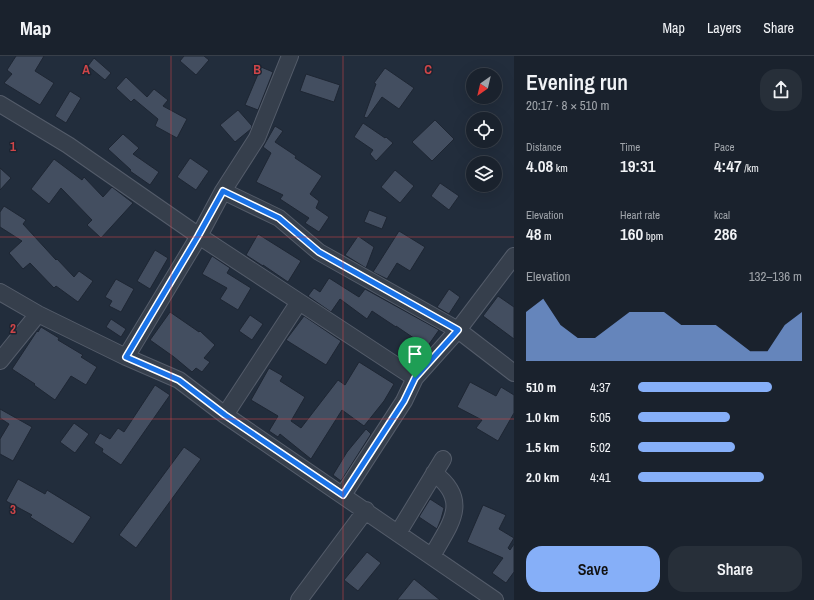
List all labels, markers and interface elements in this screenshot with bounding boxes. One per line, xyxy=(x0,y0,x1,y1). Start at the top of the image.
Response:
text: Map xyxy=(20,15,51,41)
text: Map xyxy=(663,19,685,37)
text: Layers xyxy=(707,19,741,37)
text: Share xyxy=(763,19,794,37)
text: A xyxy=(82,61,90,78)
text: B xyxy=(253,61,261,78)
text: C xyxy=(424,61,432,78)
text: Evening run xyxy=(526,67,628,97)
north arrow xyxy=(466,68,502,104)
map controls xyxy=(466,68,502,192)
button: share xyxy=(760,69,802,111)
text: 20:17 · 8 × 510 m xyxy=(526,97,609,114)
button: locate xyxy=(466,112,502,148)
text: 1 xyxy=(10,138,16,155)
text: Distance xyxy=(526,140,562,154)
text: Time xyxy=(620,140,640,154)
text: Pace xyxy=(714,140,735,154)
text: 4.08 xyxy=(526,154,553,177)
text: 19:31 xyxy=(620,154,655,177)
text: 4:47 xyxy=(714,154,742,177)
button: layers xyxy=(466,156,502,192)
text: km xyxy=(553,161,568,175)
text: /km xyxy=(742,161,759,175)
text: Elevation xyxy=(526,208,564,222)
text: Heart rate xyxy=(620,208,660,222)
text: kcal xyxy=(714,208,730,222)
text: 48 xyxy=(526,222,542,245)
text: 160 xyxy=(620,222,643,245)
text: 286 xyxy=(714,222,737,245)
text: m xyxy=(542,229,552,243)
text: bpm xyxy=(643,229,663,243)
text: Elevation xyxy=(526,268,570,285)
text: 132–136 m xyxy=(749,268,802,285)
text: 2 xyxy=(10,320,16,337)
pin xyxy=(398,337,432,378)
icon: arrive xyxy=(404,343,426,365)
text: 510 m xyxy=(526,379,556,396)
text: 4:37 xyxy=(590,379,611,396)
text: 1.0 km xyxy=(526,409,559,426)
text: 5:05 xyxy=(590,409,611,426)
text: 1.5 km xyxy=(526,439,559,456)
text: 5:02 xyxy=(590,439,611,456)
text: 2.0 km xyxy=(526,469,559,486)
text: 4:41 xyxy=(590,469,611,486)
text: 3 xyxy=(10,501,16,518)
button: Save xyxy=(526,546,660,592)
button: Share xyxy=(668,546,802,592)

